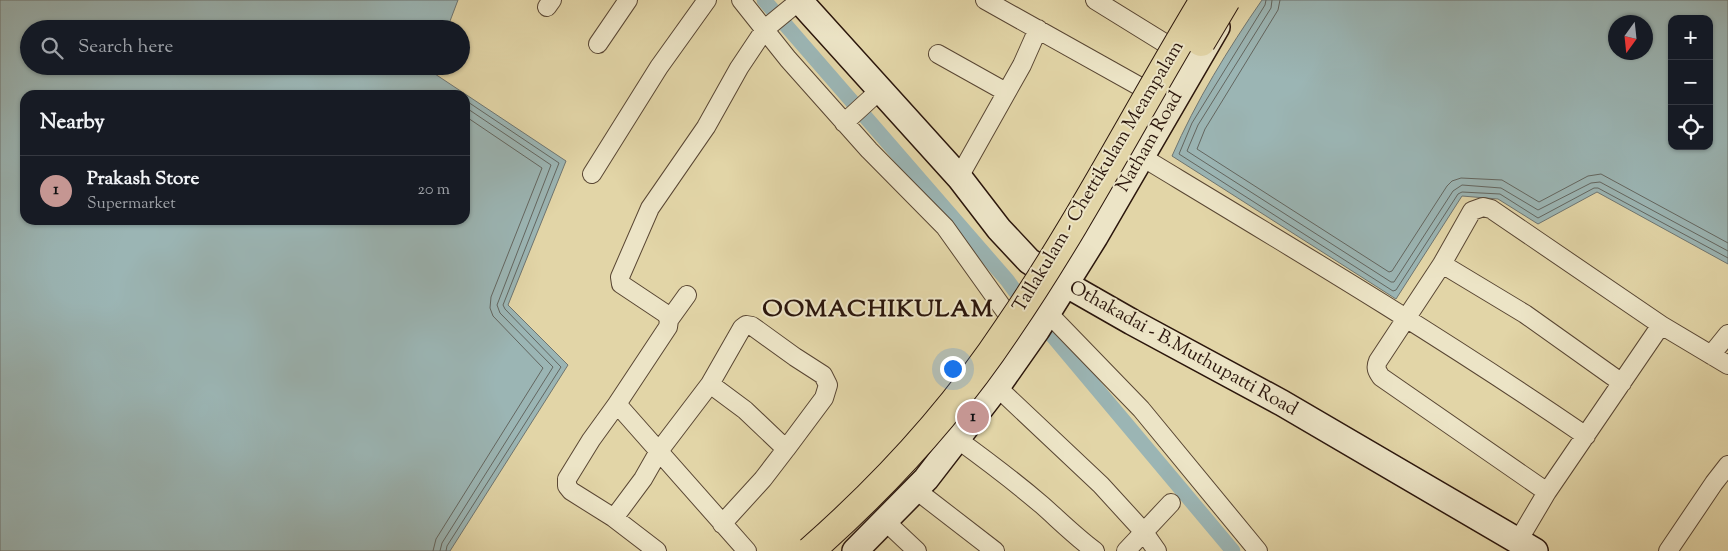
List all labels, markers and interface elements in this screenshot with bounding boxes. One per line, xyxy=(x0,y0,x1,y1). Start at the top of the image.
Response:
north arrow xyxy=(1608,15,1653,60)
map controls xyxy=(1668,15,1713,150)
button: + xyxy=(1668,15,1713,60)
search box xyxy=(20,20,470,75)
icon: search xyxy=(38,34,66,62)
text: Search here xyxy=(78,34,173,61)
street label: Tallakulam - Chettikulam Meampalam xyxy=(1007,36,1191,318)
button: − xyxy=(1668,60,1713,105)
street label: Natham Road xyxy=(1110,86,1190,197)
button: locate xyxy=(1668,105,1713,150)
text: Nearby xyxy=(40,108,105,138)
text: Prakash Store xyxy=(87,166,199,193)
text: 1 xyxy=(53,179,59,202)
text: 20 m xyxy=(417,179,450,202)
text: Supermarket xyxy=(87,193,176,216)
street label: Othakadai - B.Muthupatti Road xyxy=(1064,275,1303,423)
district label: OOMACHIKULAM xyxy=(762,293,994,327)
your location xyxy=(940,356,966,382)
pin: 1 xyxy=(957,398,989,436)

